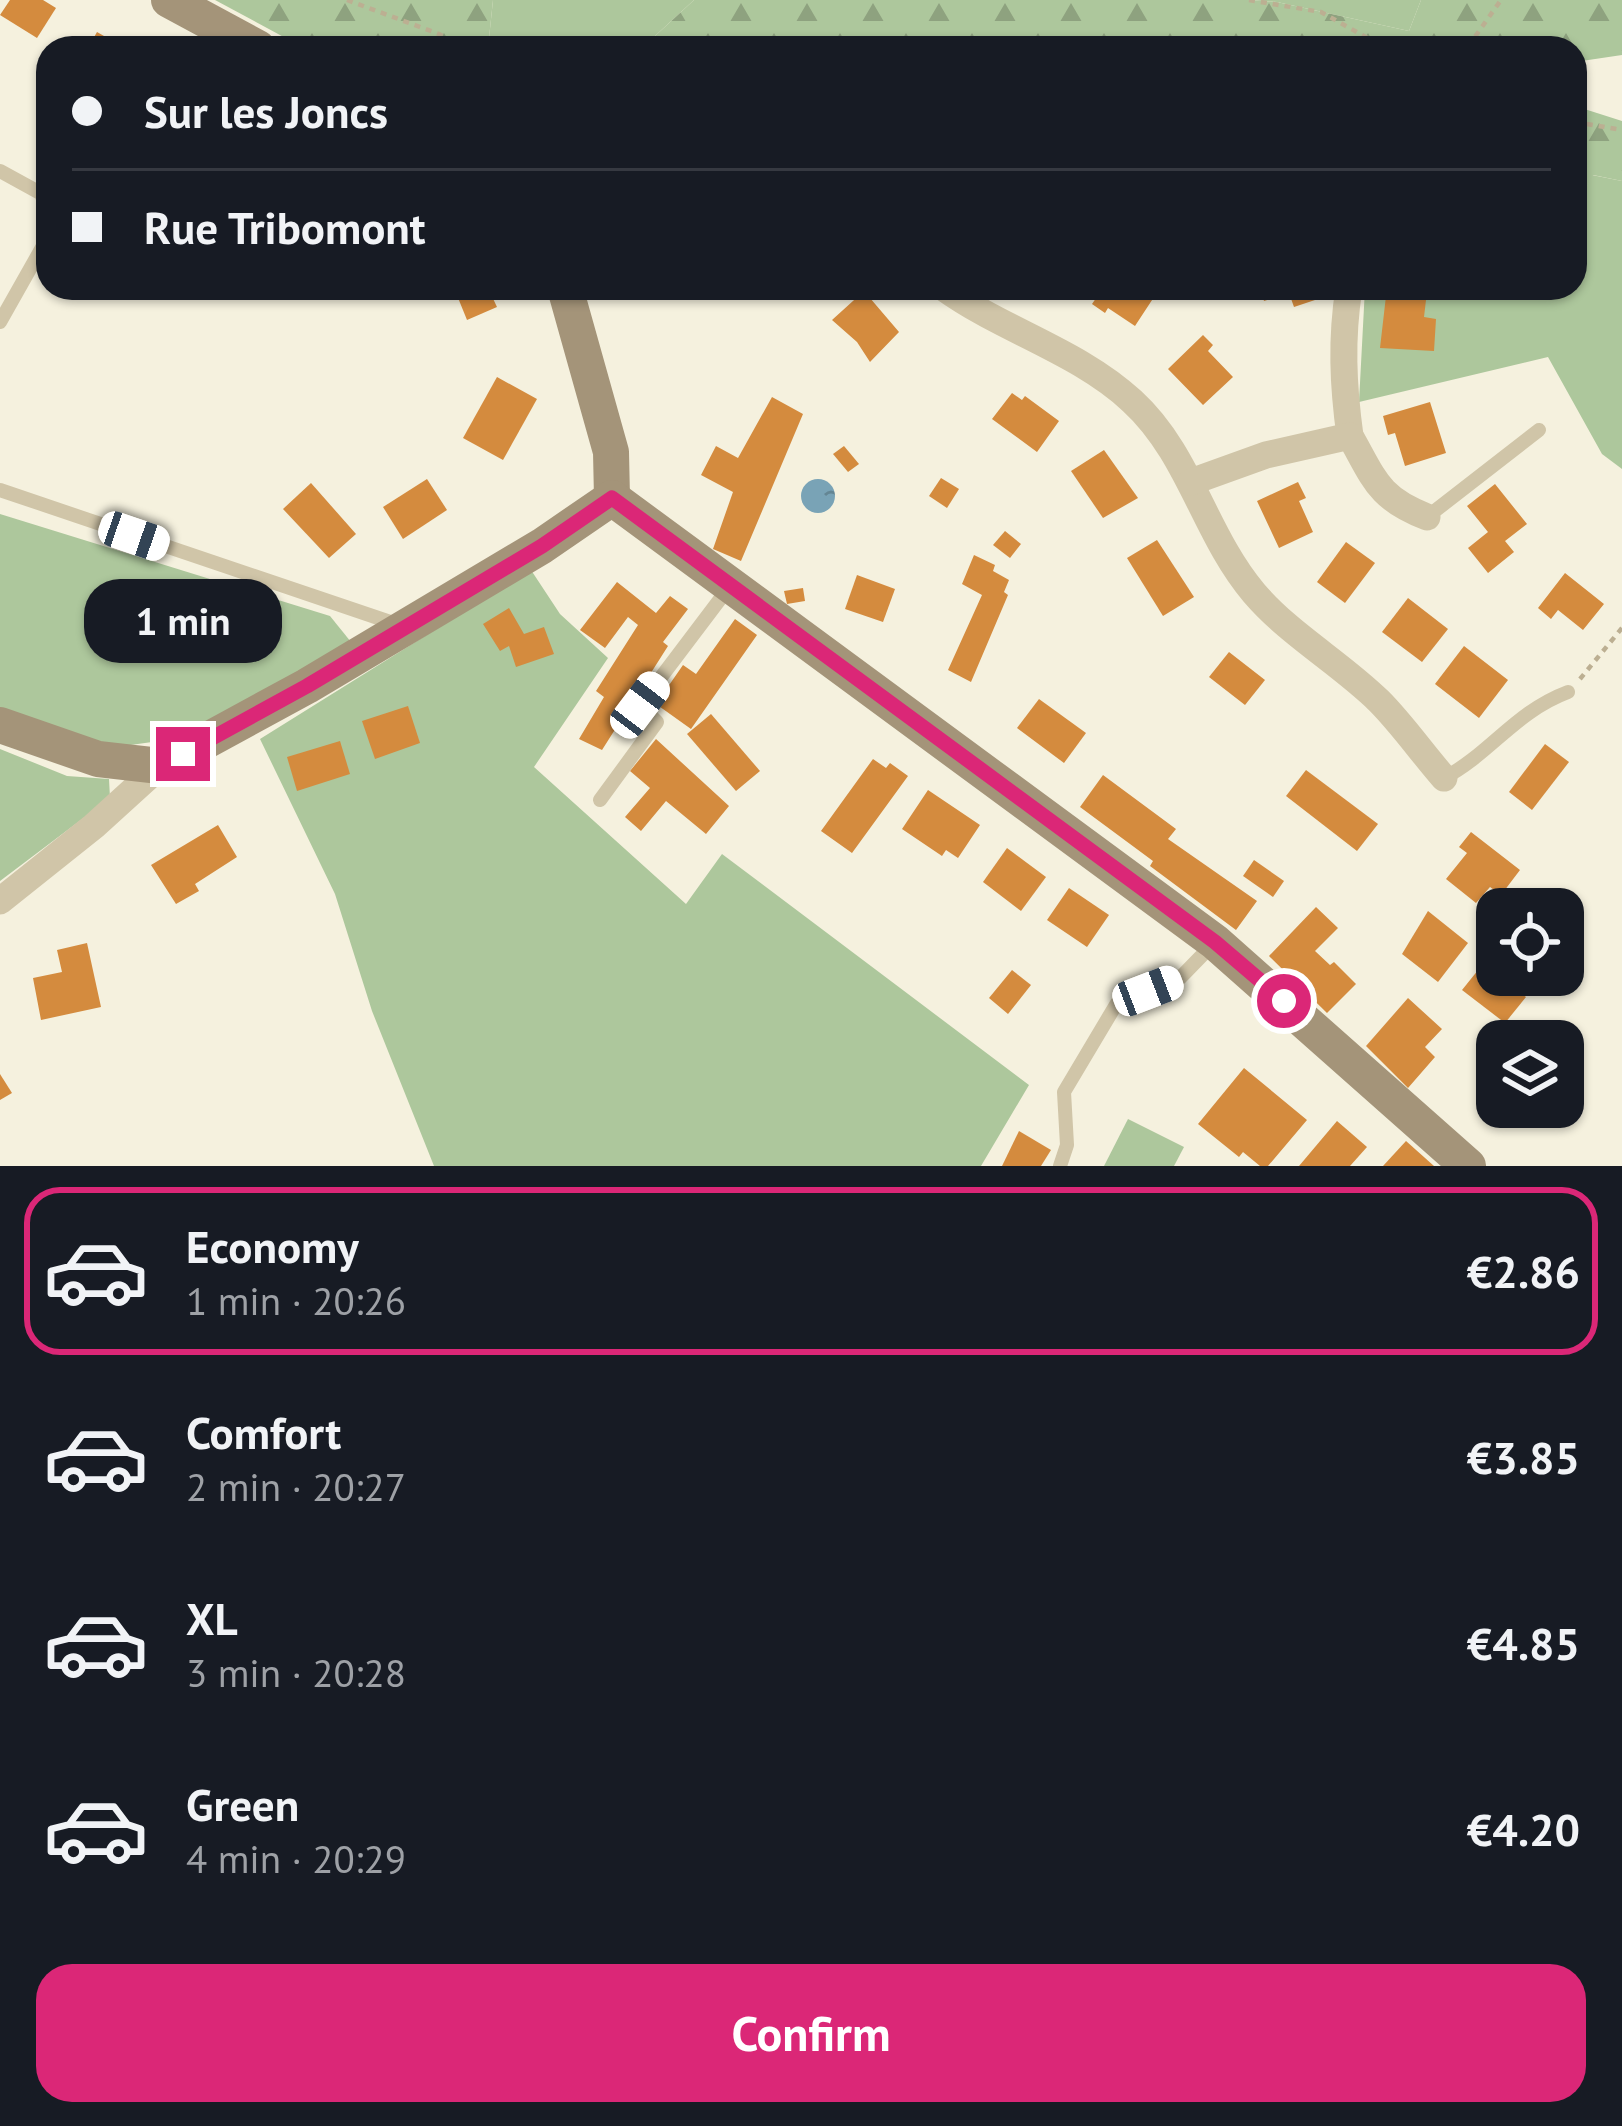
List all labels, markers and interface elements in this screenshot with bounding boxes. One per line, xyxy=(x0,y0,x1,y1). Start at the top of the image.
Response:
text: Sur les Joncs xyxy=(144,82,388,140)
text: Rue Tribomont xyxy=(144,198,426,256)
car xyxy=(94,507,174,565)
callout: 1 min xyxy=(84,580,282,664)
text: 1 min xyxy=(135,595,231,646)
car xyxy=(604,665,676,745)
route end xyxy=(156,727,210,781)
map controls xyxy=(1476,888,1584,1128)
button: locate xyxy=(1476,888,1584,996)
car xyxy=(1108,961,1188,1021)
route start xyxy=(1257,974,1311,1028)
button: layers xyxy=(1476,1020,1584,1128)
icon: car xyxy=(42,1217,150,1325)
text: Economy xyxy=(186,1217,359,1275)
text: €2.86 xyxy=(1467,1242,1580,1300)
text: 1 min · 20:26 xyxy=(186,1275,406,1326)
icon: car xyxy=(42,1403,150,1511)
text: Comfort xyxy=(186,1403,341,1461)
text: €3.85 xyxy=(1467,1428,1580,1486)
text: 2 min · 20:27 xyxy=(186,1461,406,1512)
icon: car xyxy=(42,1589,150,1697)
text: XL xyxy=(186,1589,238,1647)
text: €4.85 xyxy=(1467,1614,1580,1672)
text: 3 min · 20:28 xyxy=(186,1647,406,1698)
icon: car xyxy=(42,1775,150,1883)
text: Green xyxy=(186,1775,299,1833)
text: €4.20 xyxy=(1467,1800,1580,1858)
text: 4 min · 20:29 xyxy=(186,1833,406,1884)
button: Confirm xyxy=(36,1964,1586,2102)

